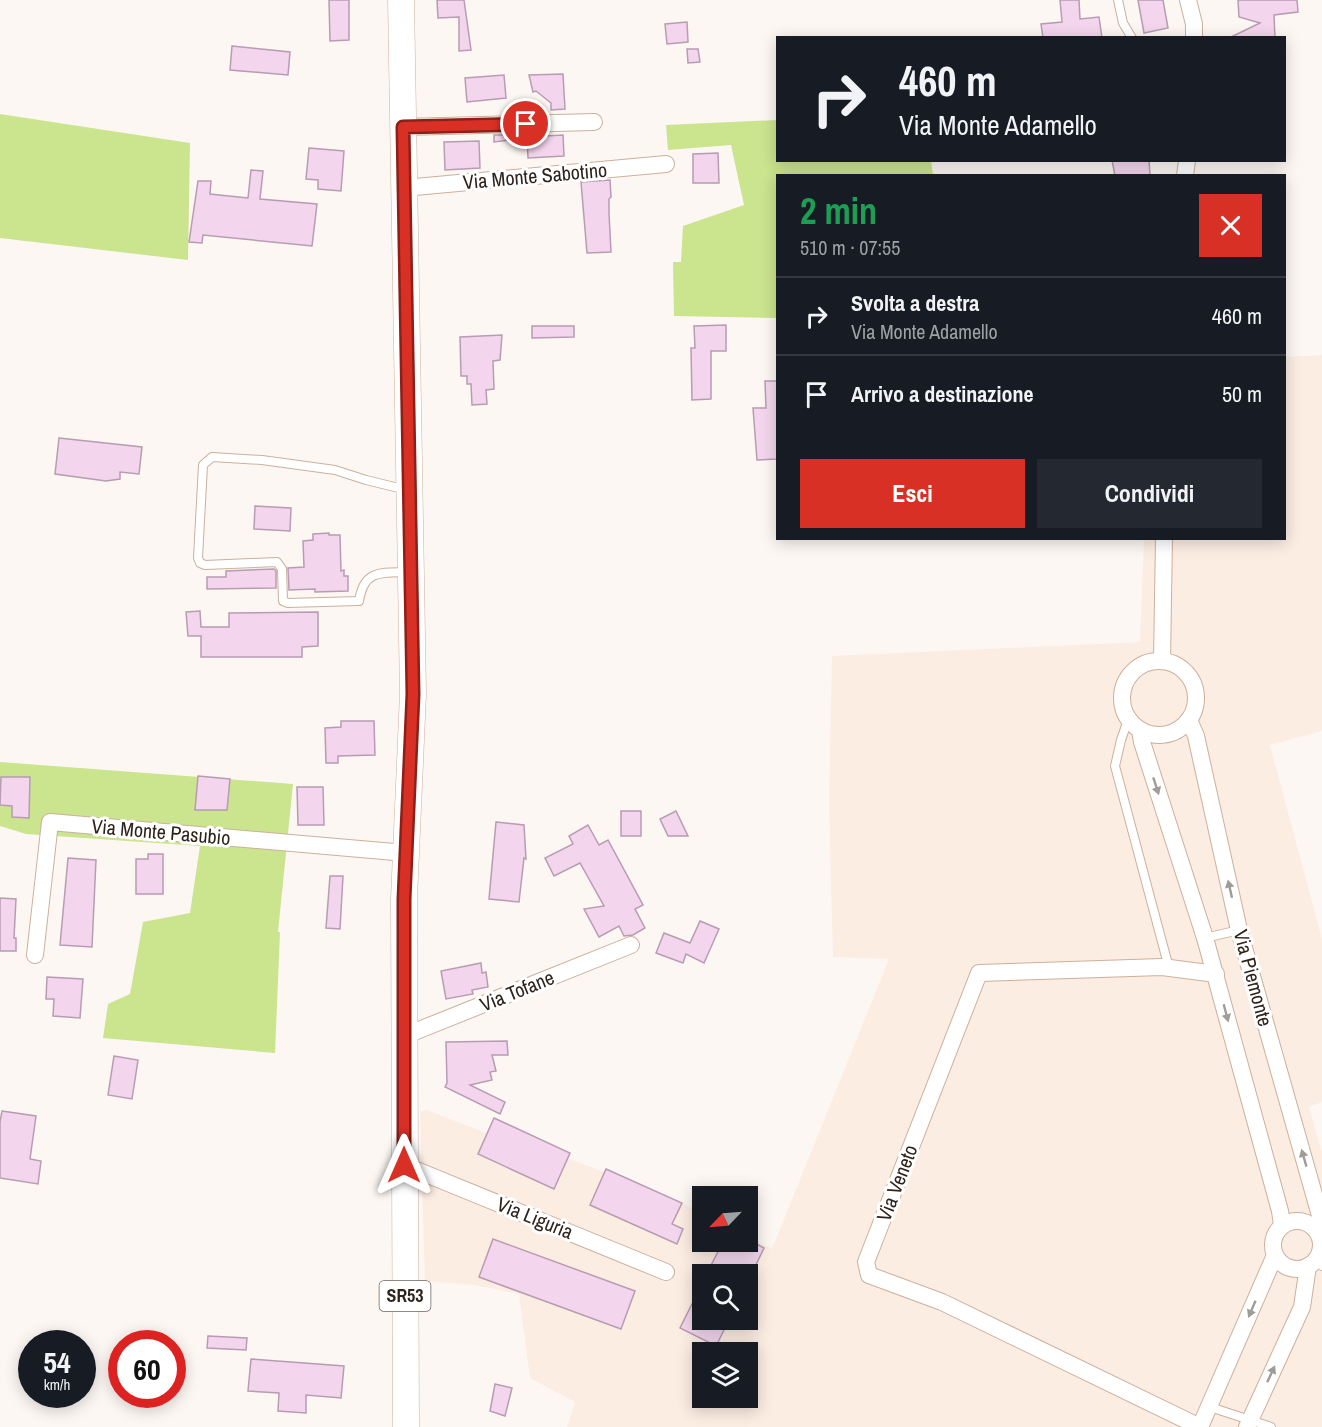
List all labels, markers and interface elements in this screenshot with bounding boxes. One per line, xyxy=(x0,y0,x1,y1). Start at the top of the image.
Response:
text: 460 m xyxy=(899,53,997,109)
icon: right xyxy=(800,60,878,138)
pin xyxy=(500,98,551,149)
icon: arrive xyxy=(509,107,542,140)
text: Via Monte Adamello xyxy=(899,107,1097,143)
street label: Via Monte Sabotino xyxy=(462,156,608,195)
text: 2 min xyxy=(800,187,877,235)
button: close xyxy=(1199,194,1262,257)
text: 510 m · 07:55 xyxy=(800,234,900,261)
text: Svolta a destra xyxy=(851,288,979,318)
icon: right xyxy=(800,300,833,333)
text: 460 m xyxy=(1212,301,1262,331)
text: Via Monte Adamello xyxy=(851,318,998,345)
icon: arrive xyxy=(800,378,833,411)
text: Arrivo a destinazione xyxy=(851,379,1033,409)
text: 50 m xyxy=(1222,379,1262,409)
button: Esci xyxy=(800,459,1025,528)
button: Condividi xyxy=(1037,459,1262,528)
one-way arrow xyxy=(1152,777,1161,795)
street label: Via Monte Pasubio xyxy=(91,812,232,851)
one-way arrow xyxy=(1225,879,1235,898)
street label: Via Piemonte xyxy=(1228,927,1279,1029)
street label: Via Tofane xyxy=(476,963,558,1018)
one-way arrow xyxy=(1222,1004,1231,1022)
position arrow xyxy=(372,1133,436,1197)
street label: Via Veneto xyxy=(870,1141,923,1225)
one-way arrow xyxy=(1299,1149,1308,1167)
north arrow xyxy=(692,1186,758,1252)
map controls xyxy=(692,1186,758,1408)
street label: Via Liguria xyxy=(493,1190,577,1245)
button: search xyxy=(692,1264,758,1330)
road number: SR53 xyxy=(380,1281,430,1311)
one-way arrow xyxy=(1247,1300,1256,1318)
speed limit sign: 60 xyxy=(108,1330,186,1408)
text: 54 xyxy=(43,1342,71,1382)
button: layers xyxy=(692,1342,758,1408)
one-way arrow xyxy=(1267,1365,1276,1382)
text: km/h xyxy=(44,1374,70,1395)

